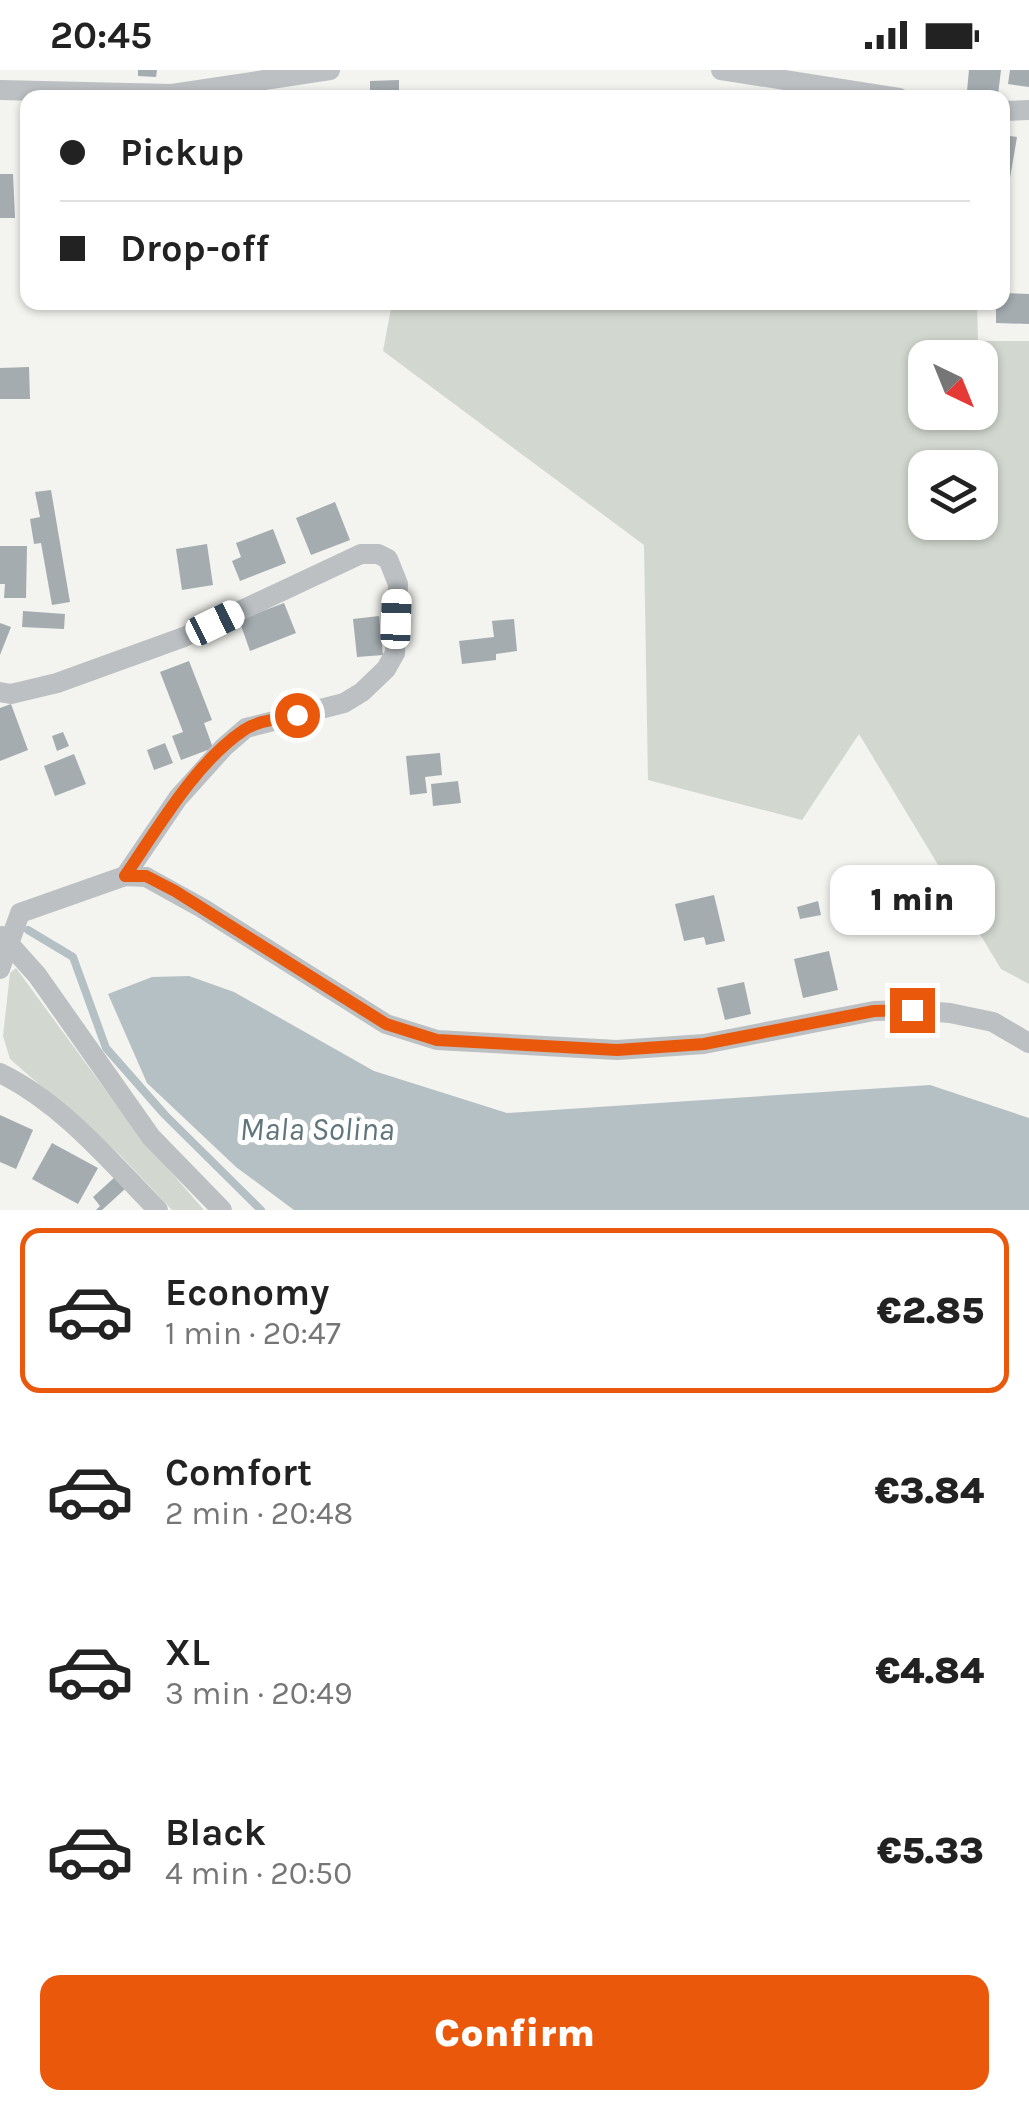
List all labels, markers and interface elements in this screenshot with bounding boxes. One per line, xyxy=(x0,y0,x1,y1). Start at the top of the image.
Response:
text: 20:45 xyxy=(50,13,152,58)
text: Pickup xyxy=(120,130,244,175)
text: Drop-off xyxy=(120,226,269,271)
north arrow xyxy=(908,340,998,430)
map controls xyxy=(908,340,998,540)
button: layers xyxy=(908,450,998,540)
car xyxy=(380,588,412,650)
car xyxy=(181,596,249,650)
route start xyxy=(275,693,320,738)
callout: 1 min xyxy=(830,865,994,935)
text: 1 min xyxy=(871,881,954,918)
route end xyxy=(890,988,935,1033)
water label: Mala Solina xyxy=(240,1111,394,1148)
icon: car xyxy=(45,1266,135,1356)
text: Economy xyxy=(165,1270,329,1315)
text: €2.85 xyxy=(877,1288,984,1333)
text: 1 min · 20:47 xyxy=(165,1315,341,1352)
icon: car xyxy=(45,1446,135,1536)
text: Comfort xyxy=(165,1450,312,1495)
text: €3.84 xyxy=(875,1468,984,1513)
text: 2 min · 20:48 xyxy=(165,1495,353,1532)
icon: car xyxy=(45,1626,135,1716)
text: XL xyxy=(165,1630,210,1675)
text: €4.84 xyxy=(875,1648,984,1693)
text: 3 min · 20:49 xyxy=(165,1675,353,1712)
icon: car xyxy=(45,1806,135,1896)
text: Black xyxy=(165,1810,266,1855)
text: €5.33 xyxy=(877,1828,984,1873)
text: 4 min · 20:50 xyxy=(165,1855,352,1892)
button: Confirm xyxy=(40,1975,989,2090)

